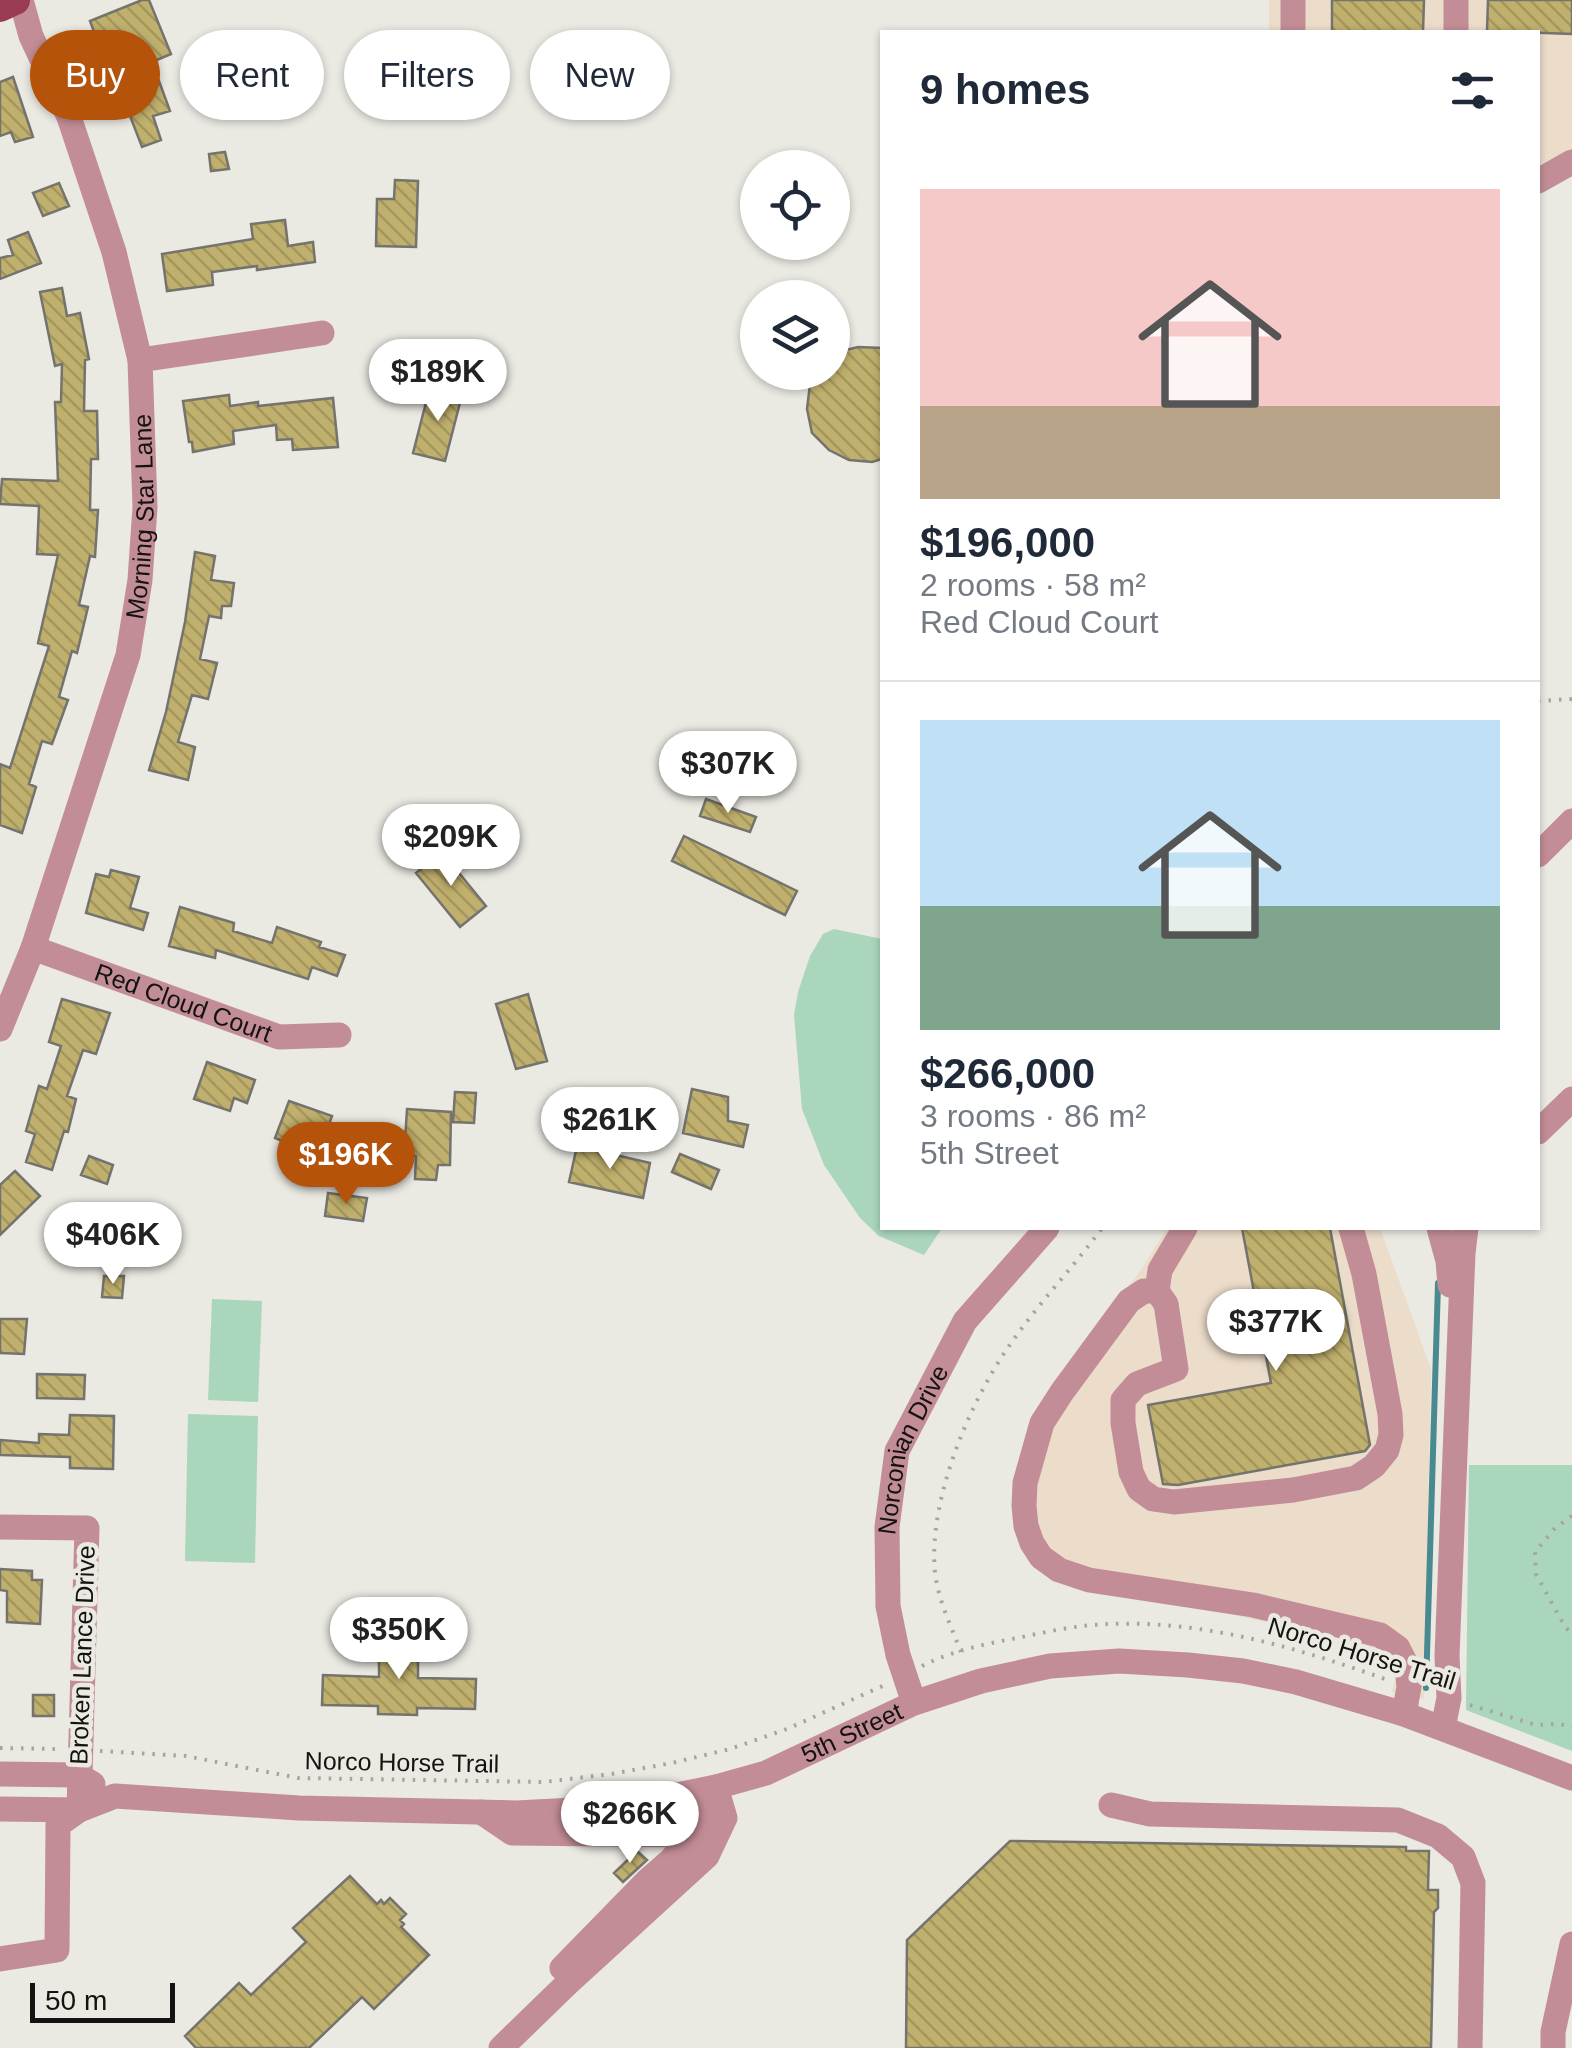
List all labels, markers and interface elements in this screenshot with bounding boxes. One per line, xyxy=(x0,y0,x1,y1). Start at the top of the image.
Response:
chip: Buy xyxy=(30,30,160,120)
chip: Rent xyxy=(180,30,324,120)
chip: Filters xyxy=(344,30,510,120)
chip: New xyxy=(530,30,670,120)
icon: filters xyxy=(1445,63,1500,118)
text: 9 homes xyxy=(920,66,1090,113)
map controls xyxy=(740,150,850,390)
button: locate xyxy=(740,150,850,260)
icon: home xyxy=(1120,254,1300,434)
button: layers xyxy=(740,280,850,390)
pin: $189K xyxy=(368,339,508,424)
text: $189K xyxy=(391,353,485,389)
street label: Morning Star Lane xyxy=(120,413,159,621)
text: $196,000 xyxy=(920,519,1095,566)
text: 2 rooms · 58 m² xyxy=(920,567,1146,603)
text: Red Cloud Court xyxy=(920,604,1158,640)
pin: $307K xyxy=(658,731,798,816)
text: $307K xyxy=(681,745,775,781)
icon: home xyxy=(1120,785,1300,965)
pin: $209K xyxy=(381,804,521,889)
text: $209K xyxy=(404,818,498,854)
street label: Red Cloud Court xyxy=(91,958,276,1047)
text: $266,000 xyxy=(920,1050,1095,1097)
pin: $261K xyxy=(540,1087,680,1172)
text: 3 rooms · 86 m² xyxy=(920,1098,1146,1134)
text: $261K xyxy=(563,1101,657,1137)
pin: $196K xyxy=(276,1122,416,1207)
text: 5th Street xyxy=(920,1135,1059,1171)
text: $196K xyxy=(299,1136,393,1172)
pin: $406K xyxy=(43,1202,183,1287)
text: $406K xyxy=(66,1216,160,1252)
pin: $377K xyxy=(1206,1289,1346,1374)
text: $377K xyxy=(1229,1303,1323,1339)
street label: Norconian Drive xyxy=(872,1360,954,1536)
street label: Broken Lance Drive xyxy=(64,1545,100,1765)
pin: $350K xyxy=(329,1597,469,1682)
text: $350K xyxy=(352,1611,446,1647)
street label: Norco Horse Trail xyxy=(1265,1611,1459,1695)
street label: 5th Street xyxy=(797,1697,907,1768)
street label: Norco Horse Trail xyxy=(305,1746,499,1778)
pin: $266K xyxy=(560,1781,700,1866)
text: $266K xyxy=(583,1795,677,1831)
scale bar xyxy=(30,1978,175,2022)
text: 50 m xyxy=(45,1985,107,2016)

